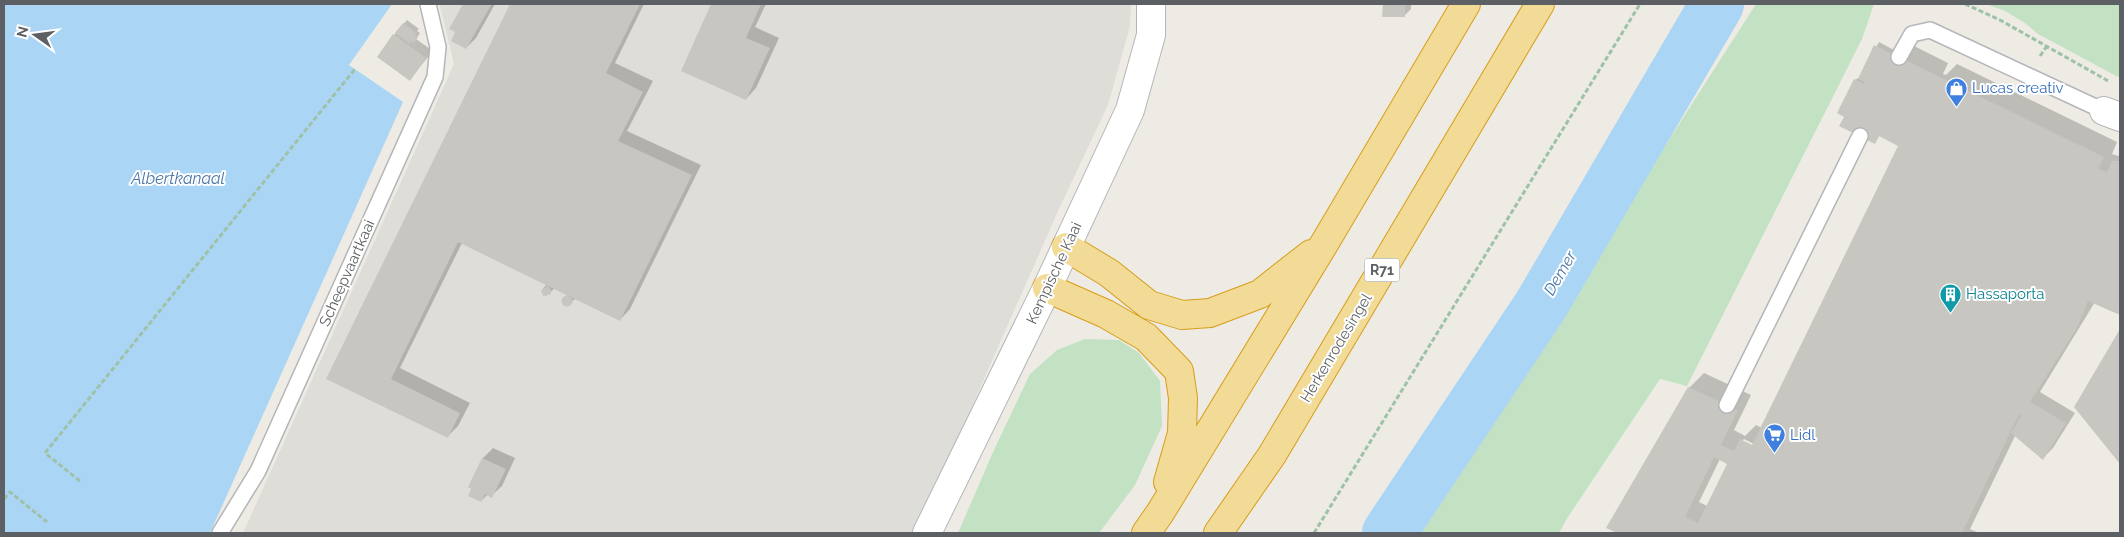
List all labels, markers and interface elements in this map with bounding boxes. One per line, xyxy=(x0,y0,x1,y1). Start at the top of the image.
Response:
north arrow xyxy=(10,10,60,60)
text: N xyxy=(13,25,31,39)
shop icon: Lucas creativ xyxy=(1944,76,1968,107)
place label: Lucas creativ xyxy=(1972,79,2064,97)
water label: Albertkanaal xyxy=(130,169,225,188)
street label: Scheepvaartkaai xyxy=(315,217,379,329)
street label: Kempische Kaai xyxy=(1023,219,1085,327)
water label: Demer xyxy=(1540,247,1580,298)
road number: R71 xyxy=(1364,258,1400,282)
building icon: Hassaporta xyxy=(1938,282,1962,313)
place label: Hassaporta xyxy=(1966,285,2044,303)
street label: Herkenrodesingel xyxy=(1296,290,1376,406)
supermarket icon: Lidl xyxy=(1762,423,1786,454)
place label: Lidl xyxy=(1790,426,1816,444)

